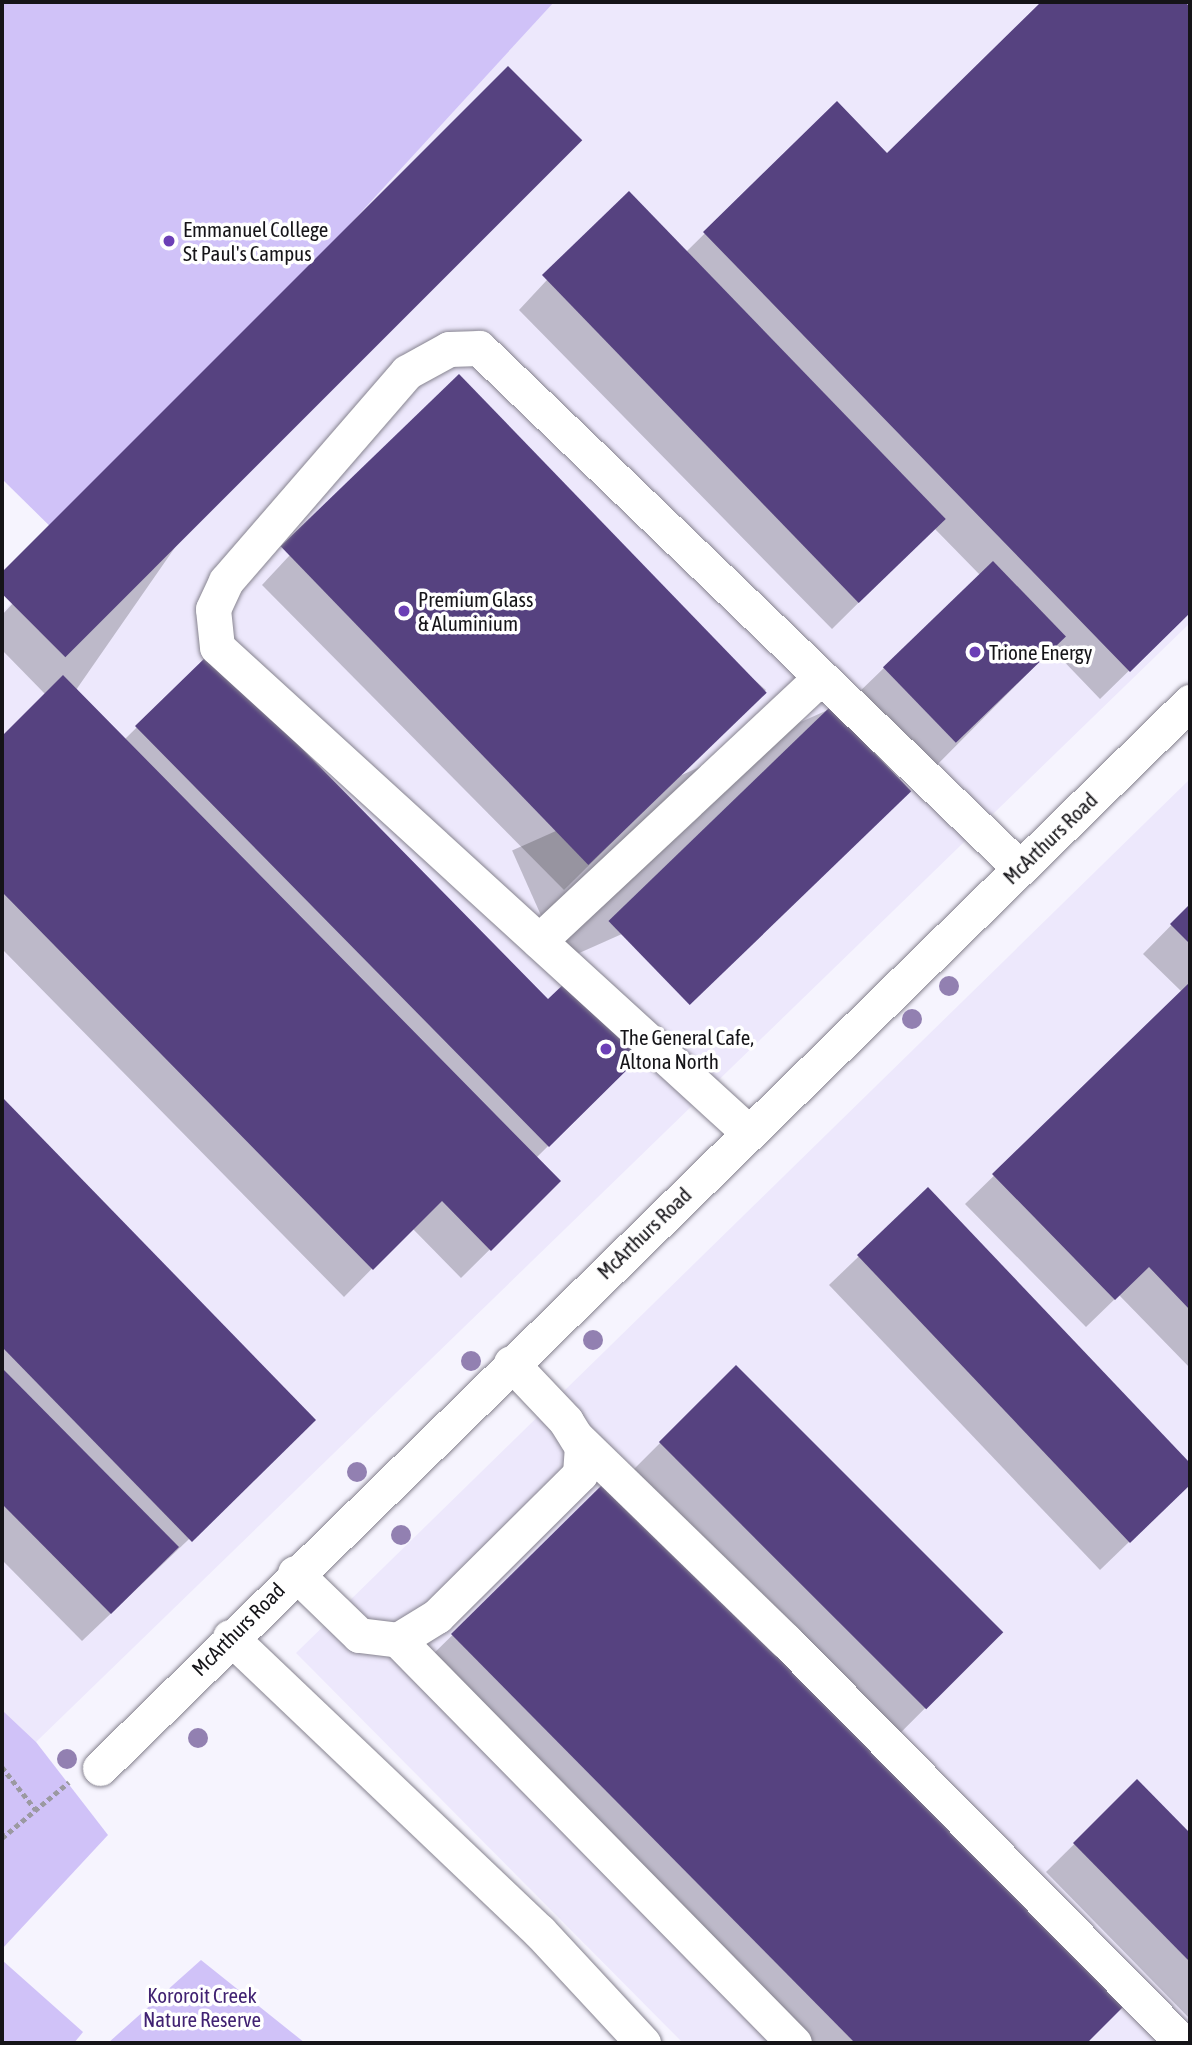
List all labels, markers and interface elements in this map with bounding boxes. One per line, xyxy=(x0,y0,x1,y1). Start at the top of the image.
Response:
place label: Emmanuel College St Paul's Campus xyxy=(183,216,328,266)
marker: Emmanuel College St Paul's Campus xyxy=(161,233,177,249)
place label: Premium Glass & Aluminium xyxy=(418,586,533,636)
marker: Premium Glass & Aluminium xyxy=(396,603,412,619)
place label: Trione Energy xyxy=(989,639,1092,665)
marker: Trione Energy xyxy=(967,644,983,660)
street label: McArthurs Road xyxy=(998,787,1102,889)
place label: The General Cafe, Altona North xyxy=(620,1024,754,1074)
marker: The General Cafe, Altona North xyxy=(598,1041,614,1057)
street label: McArthurs Road xyxy=(592,1182,696,1284)
street label: McArthurs Road xyxy=(186,1577,290,1681)
park label: Kororoit Creek Nature Reserve xyxy=(143,1982,261,2032)

